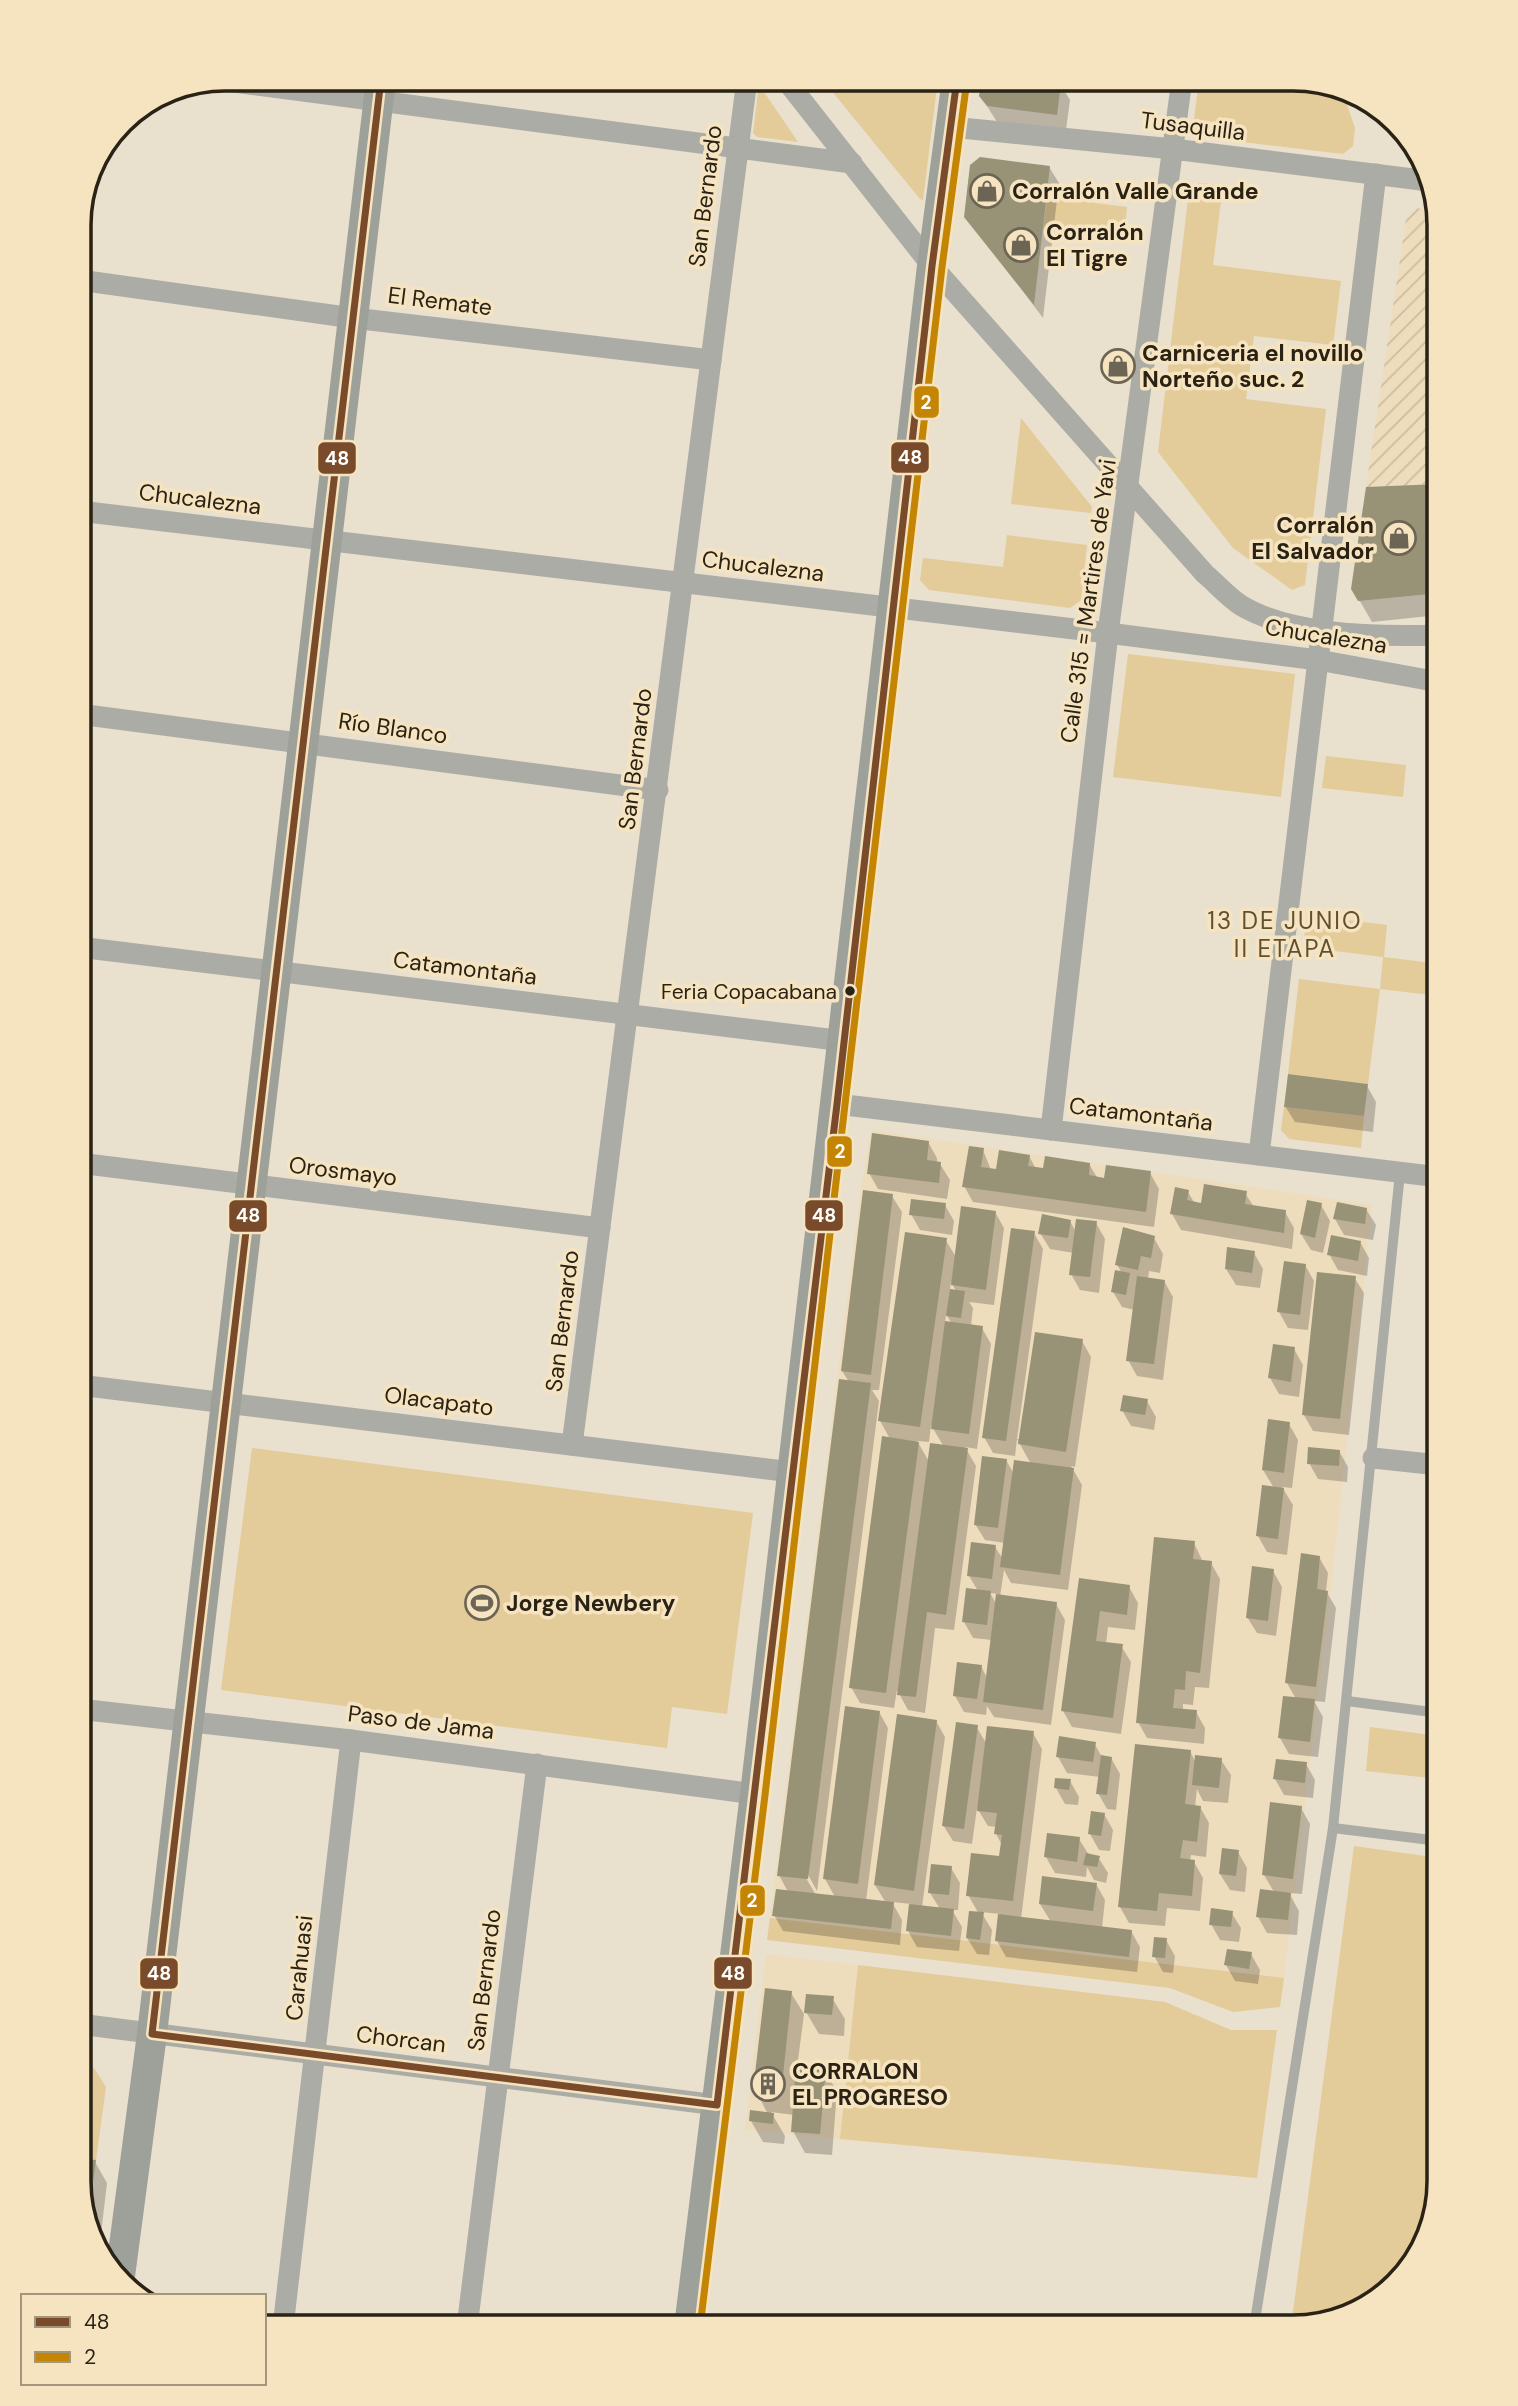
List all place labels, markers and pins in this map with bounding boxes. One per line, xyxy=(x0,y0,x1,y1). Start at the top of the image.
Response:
shop icon: Corralón Valle Grande xyxy=(968,172,1006,210)
place label: Corralón Valle Grande xyxy=(1012,176,1259,206)
place label: Corralón El Tigre xyxy=(1046,217,1144,273)
shop icon: Corralón El Tigre xyxy=(1002,226,1040,264)
place label: Carniceria el novillo Norteño suc. 2 xyxy=(1142,338,1363,394)
shop icon: Carniceria el novillo Norteño suc. 2 xyxy=(1099,347,1137,385)
place label: Corralón El Salvador xyxy=(1251,510,1374,566)
shop icon: Corralón El Salvador xyxy=(1380,519,1418,557)
place label: Feria Copacabana xyxy=(661,978,837,1006)
marker: Feria Copacabana xyxy=(843,984,857,998)
sports icon: Jorge Newbery xyxy=(463,1584,501,1622)
place label: Jorge Newbery xyxy=(506,1588,675,1618)
place label: CORRALON EL PROGRESO xyxy=(792,2056,948,2112)
building icon: CORRALON EL PROGRESO xyxy=(749,2065,787,2103)

